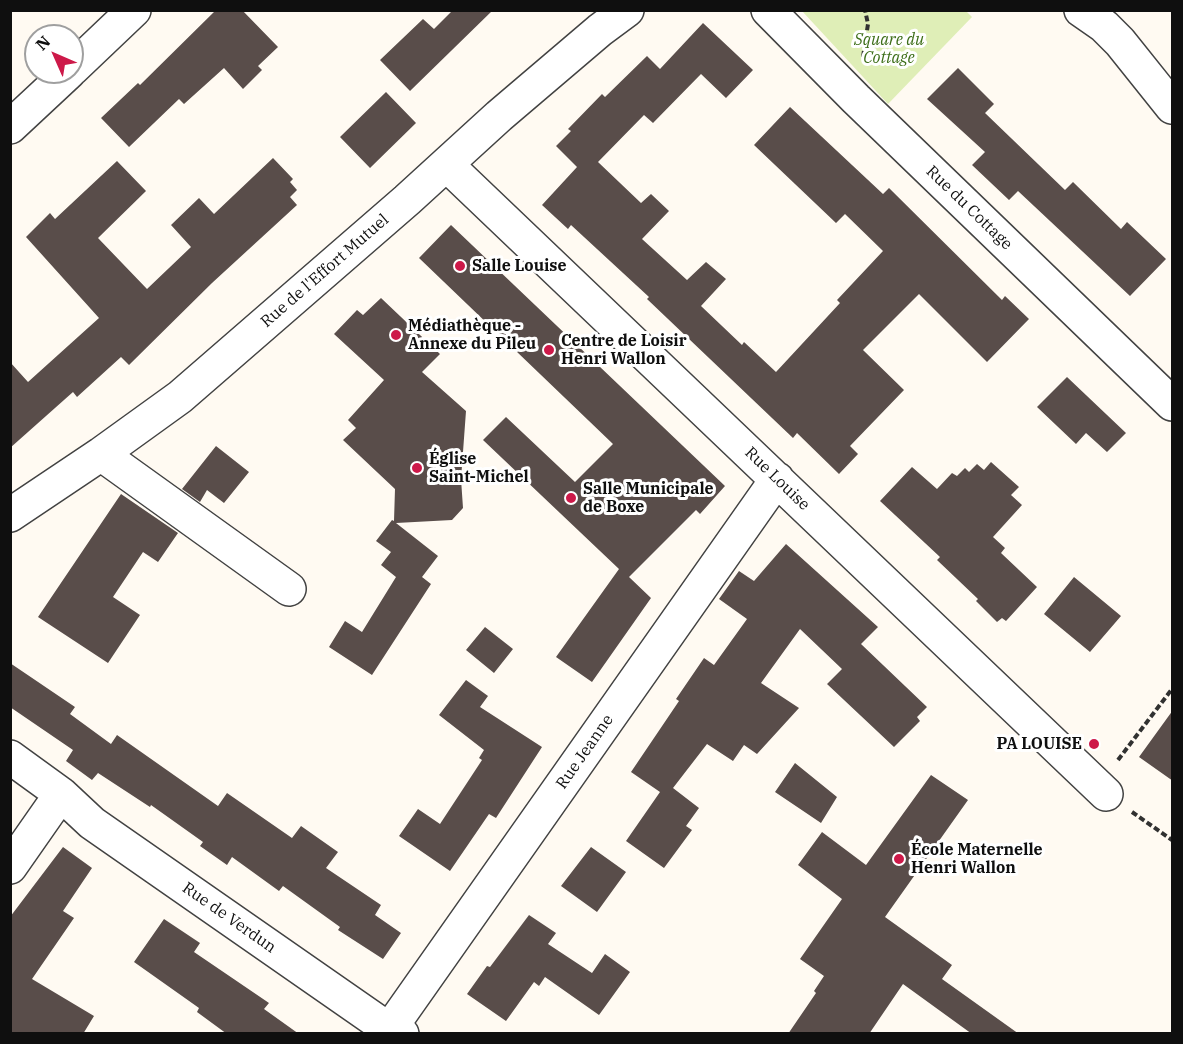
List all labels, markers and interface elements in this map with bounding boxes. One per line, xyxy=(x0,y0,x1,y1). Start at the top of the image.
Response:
north arrow xyxy=(24,24,84,84)
park label: Square du Cottage xyxy=(854,30,924,68)
text: N xyxy=(31,31,54,54)
street label: Rue du Cottage xyxy=(922,162,1016,254)
street label: Rue de l'Effort Mutuel xyxy=(257,210,393,332)
place label: Salle Louise xyxy=(472,256,567,276)
marker: Salle Louise xyxy=(453,259,467,273)
place label: Médiathèque - Annexe du Pileu xyxy=(408,316,536,354)
marker: Médiathèque - Annexe du Pileu xyxy=(389,328,403,342)
place label: Centre de Loisir Henri Wallon xyxy=(561,331,687,369)
marker: Centre de Loisir Henri Wallon xyxy=(542,343,556,357)
street label: Rue Louise xyxy=(741,443,813,515)
place label: Église Saint-Michel xyxy=(429,449,529,487)
marker: Église Saint-Michel xyxy=(410,461,424,475)
place label: Salle Municipale de Boxe xyxy=(583,479,714,517)
marker: Salle Municipale de Boxe xyxy=(564,491,578,505)
street label: Rue Jeanne xyxy=(552,711,618,793)
place label: PA LOUISE xyxy=(996,734,1082,754)
marker: PA LOUISE xyxy=(1087,737,1101,751)
place label: École Maternelle Henri Wallon xyxy=(911,840,1043,878)
marker: École Maternelle Henri Wallon xyxy=(892,852,906,866)
street label: Rue de Verdun xyxy=(178,879,280,957)

